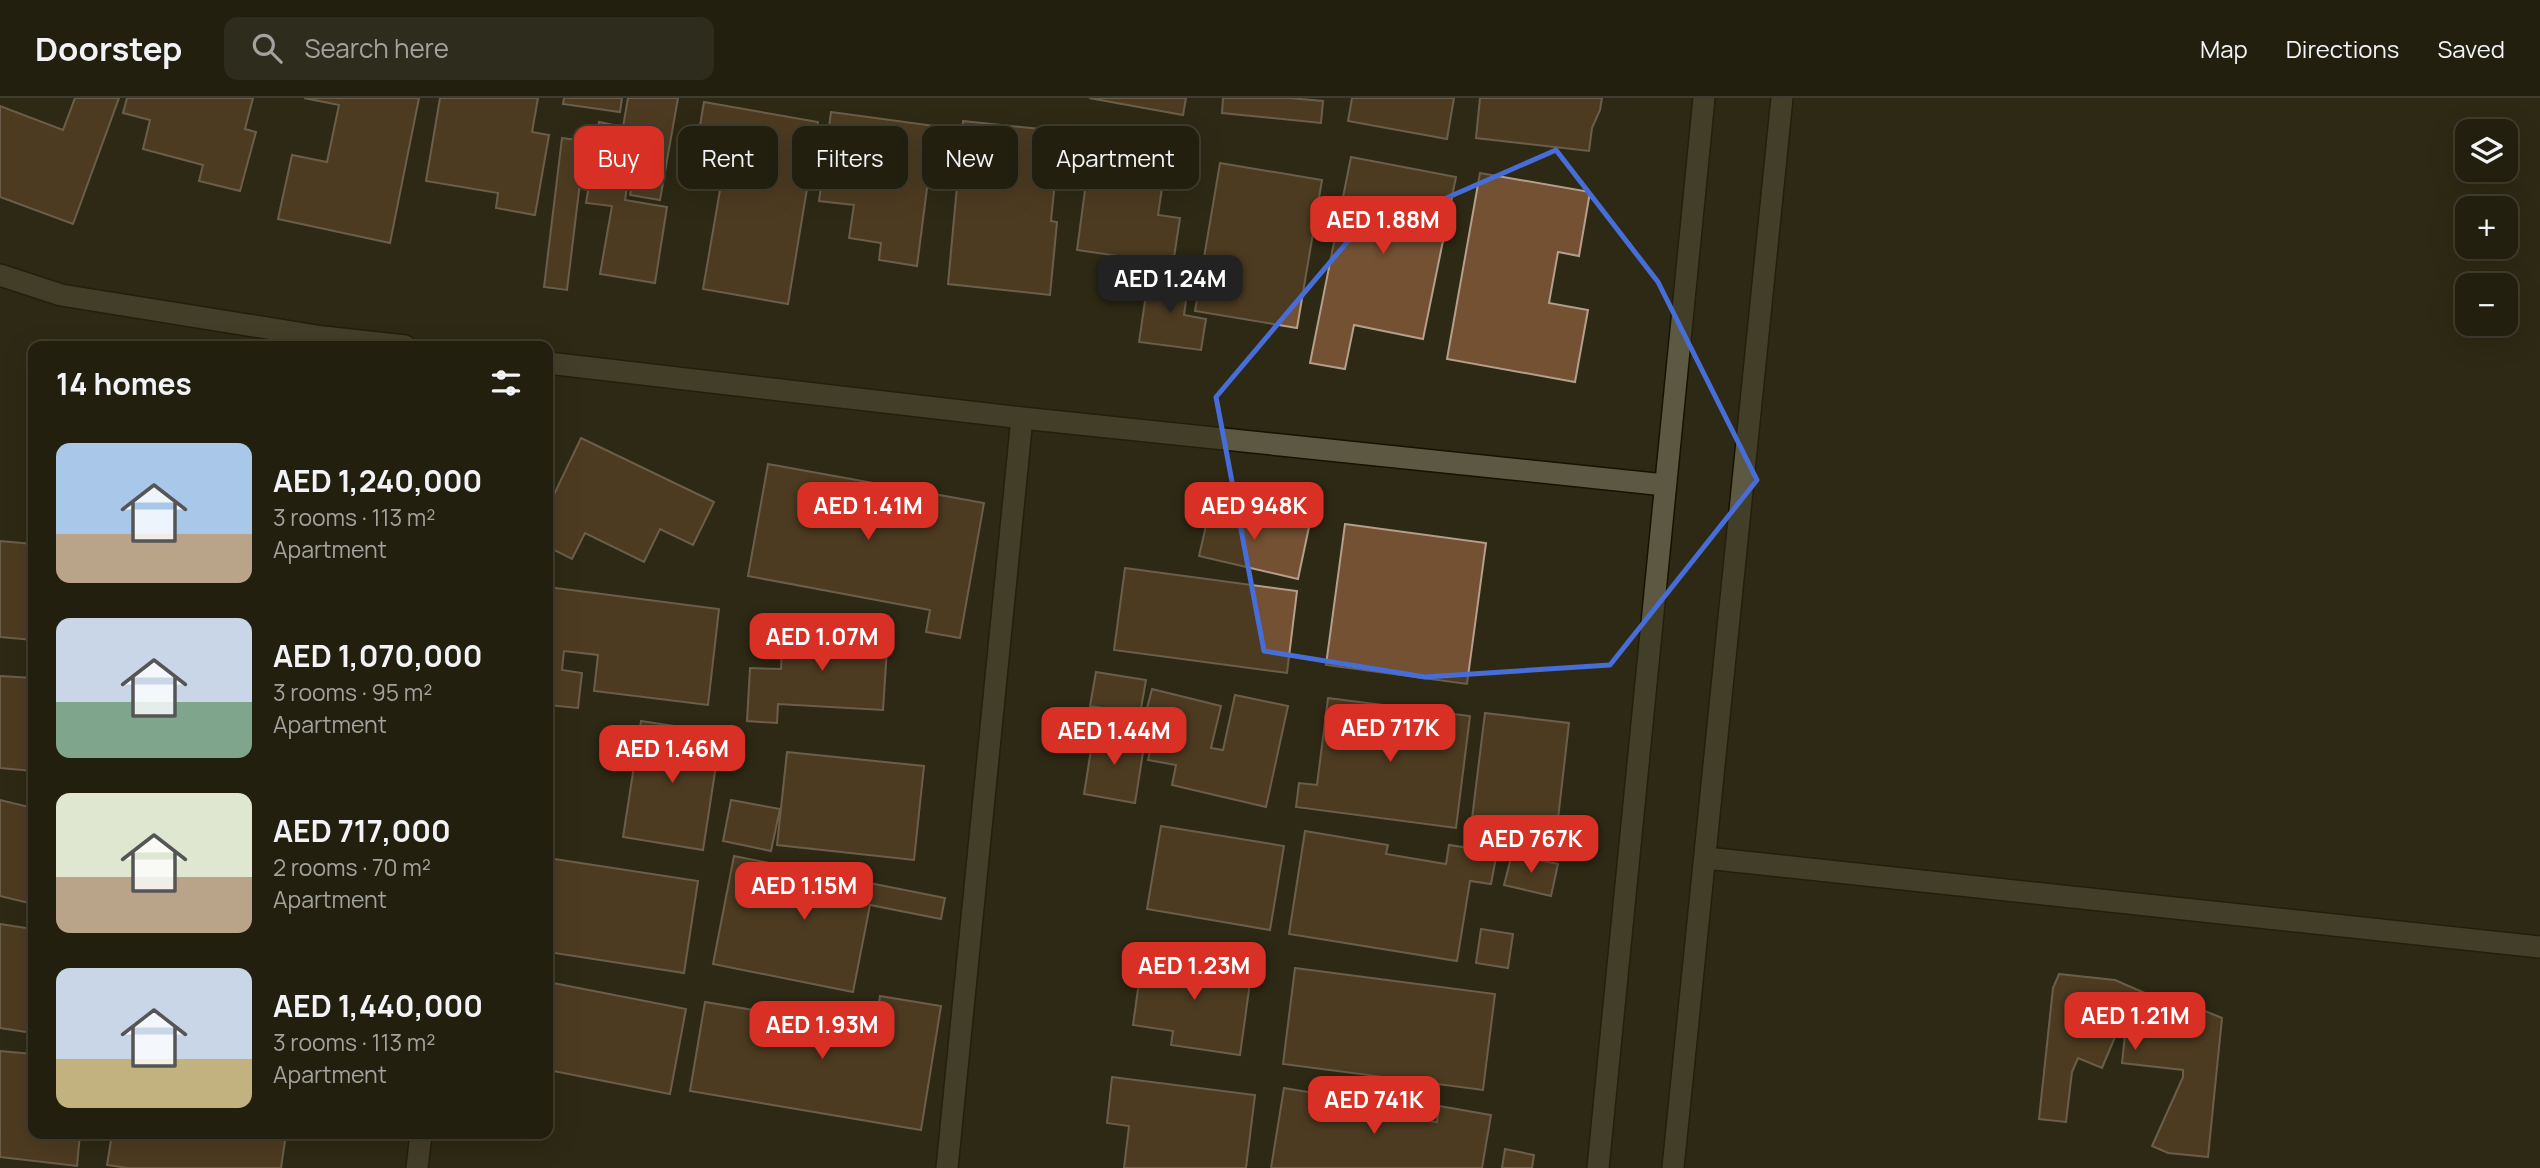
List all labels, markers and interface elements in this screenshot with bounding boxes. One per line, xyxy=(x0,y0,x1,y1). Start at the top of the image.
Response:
search box xyxy=(224,17,714,80)
text: Doorstep xyxy=(35,26,182,71)
icon: search xyxy=(248,29,286,67)
text: Search here xyxy=(304,30,449,66)
text: Map xyxy=(2200,32,2248,65)
text: Directions xyxy=(2286,32,2399,65)
text: Saved xyxy=(2437,32,2505,65)
map controls xyxy=(2455,119,2518,336)
button: layers xyxy=(2455,119,2518,182)
chip: Buy xyxy=(574,126,664,189)
chip: Rent xyxy=(678,126,778,189)
chip: Filters xyxy=(792,126,908,189)
chip: New xyxy=(922,126,1018,189)
chip: Apartment xyxy=(1032,126,1199,189)
button: + xyxy=(2455,196,2518,259)
pin: AED 1.88M xyxy=(1303,197,1463,256)
text: AED 1.88M xyxy=(1326,203,1440,235)
pin: AED 1.24M xyxy=(1090,256,1250,315)
text: AED 1.24M xyxy=(1114,262,1226,294)
button: − xyxy=(2455,273,2518,336)
text: 14 homes xyxy=(56,363,192,404)
icon: filters xyxy=(487,364,525,402)
text: AED 1,240,000 xyxy=(273,460,482,501)
icon: home xyxy=(112,471,196,555)
pin: AED 1.41M xyxy=(788,482,948,542)
pin: AED 948K xyxy=(1182,482,1326,542)
text: AED 1.41M xyxy=(813,489,923,521)
text: AED 948K xyxy=(1201,489,1307,521)
text: 3 rooms · 113 m² xyxy=(273,501,436,533)
text: Apartment xyxy=(273,533,387,565)
pin: AED 1.07M xyxy=(742,614,902,673)
text: AED 1.07M xyxy=(766,620,878,652)
text: AED 1,070,000 xyxy=(273,635,483,676)
icon: home xyxy=(112,646,196,730)
text: 3 rooms · 95 m² xyxy=(273,676,432,708)
pin: AED 717K xyxy=(1318,704,1462,764)
text: Apartment xyxy=(273,708,387,740)
pin: AED 1.44M xyxy=(1034,708,1194,767)
text: AED 717K xyxy=(1340,711,1440,743)
text: AED 1.44M xyxy=(1057,714,1171,746)
pin: AED 1.46M xyxy=(592,726,752,785)
text: AED 1.46M xyxy=(615,732,729,764)
text: AED 717,000 xyxy=(273,810,451,851)
pin: AED 767K xyxy=(1459,816,1603,875)
icon: home xyxy=(112,821,196,905)
text: AED 767K xyxy=(1479,822,1583,854)
text: 2 rooms · 70 m² xyxy=(273,851,431,883)
pin: AED 1.15M xyxy=(724,862,884,922)
text: AED 1.15M xyxy=(751,869,857,901)
text: Apartment xyxy=(273,883,387,915)
pin: AED 1.23M xyxy=(1114,942,1274,1002)
text: AED 1.23M xyxy=(1138,949,1250,981)
text: AED 1,440,000 xyxy=(273,985,483,1026)
pin: AED 1.21M xyxy=(2055,992,2215,1052)
icon: home xyxy=(112,996,196,1080)
text: AED 1.21M xyxy=(2080,999,2190,1031)
pin: AED 1.93M xyxy=(742,1002,902,1061)
text: AED 1.93M xyxy=(765,1008,879,1040)
text: 3 rooms · 113 m² xyxy=(273,1026,436,1058)
text: Apartment xyxy=(273,1058,387,1090)
pin: AED 741K xyxy=(1302,1076,1446,1136)
text: AED 741K xyxy=(1324,1083,1424,1115)

